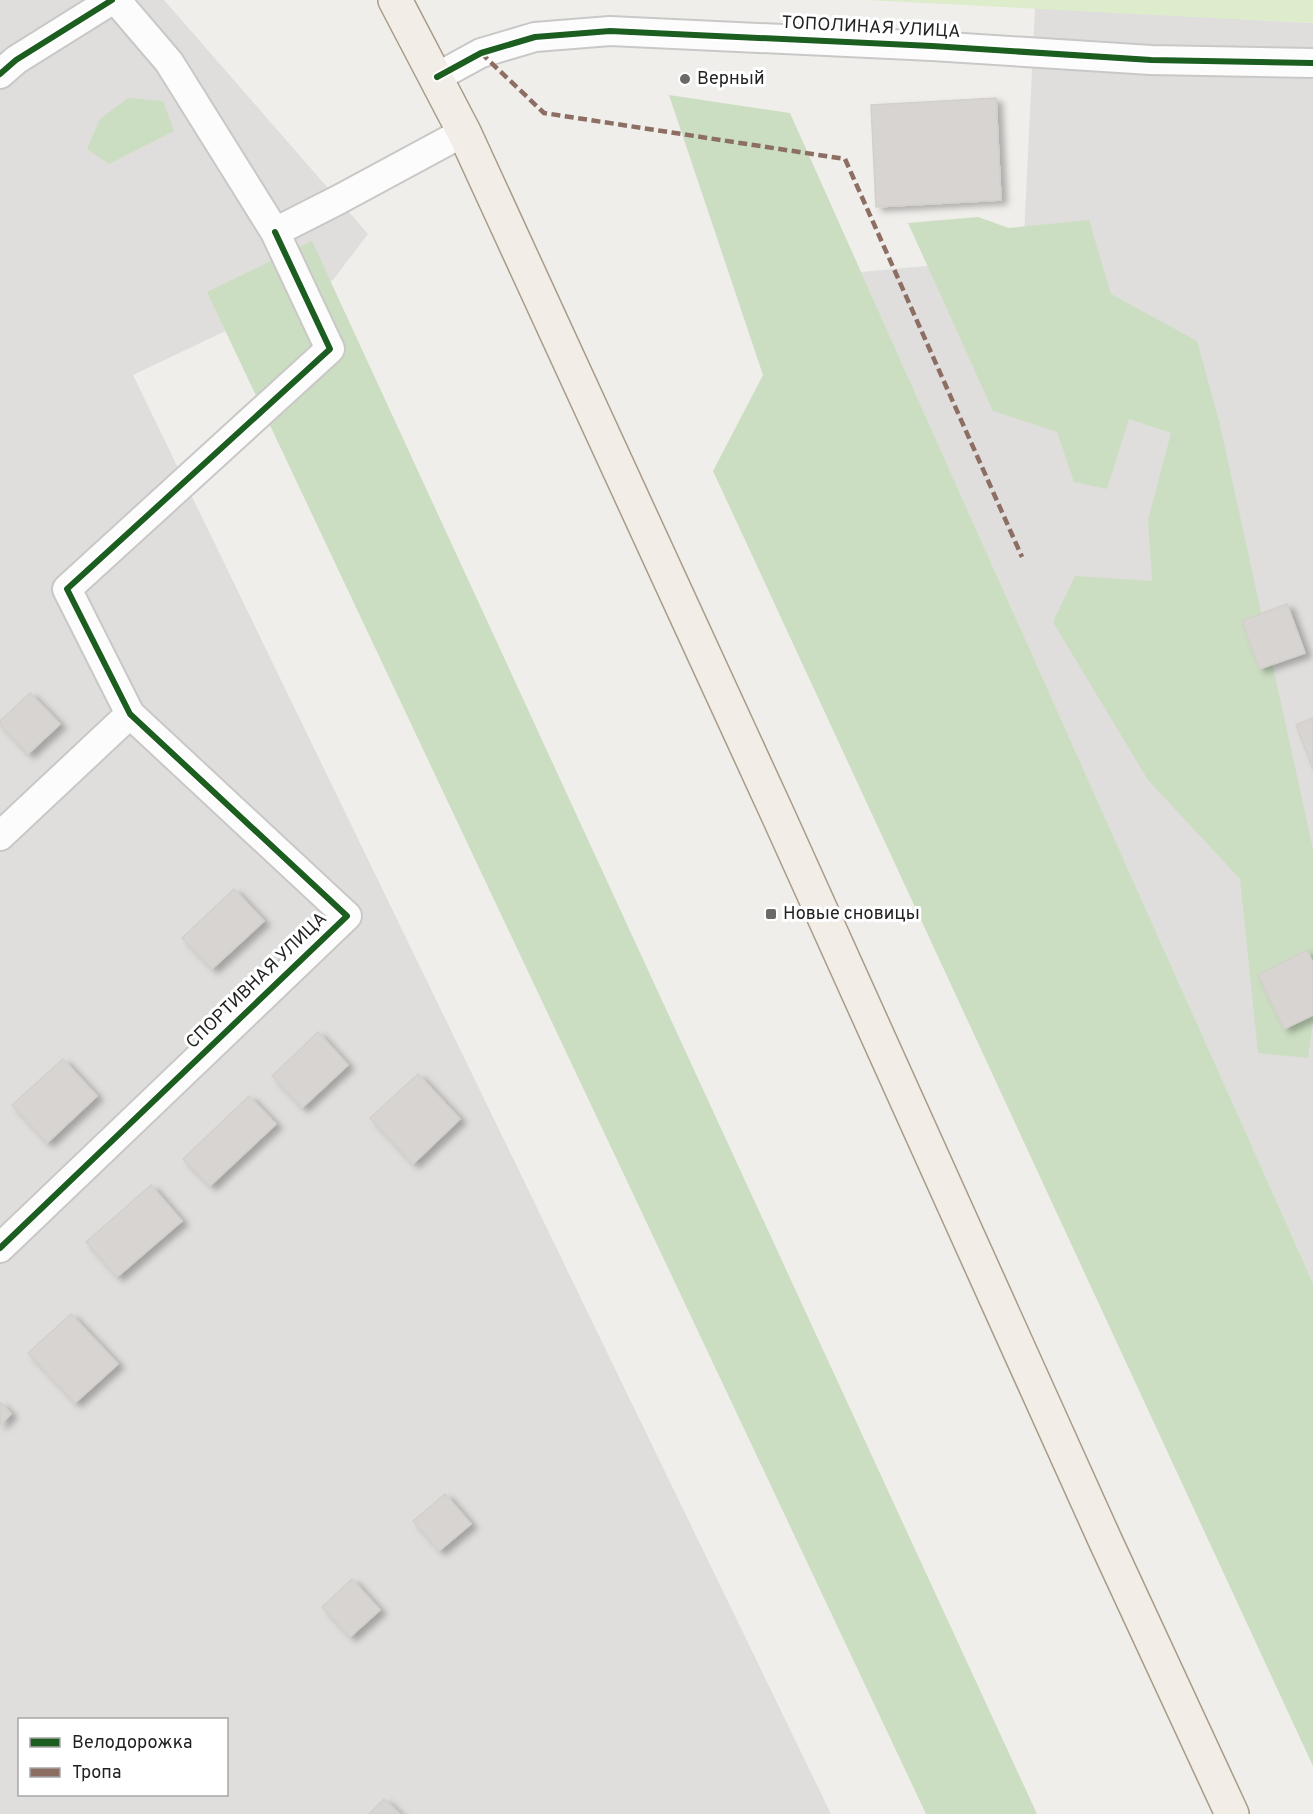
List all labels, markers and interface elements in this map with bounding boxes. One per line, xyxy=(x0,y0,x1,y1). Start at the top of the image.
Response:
street label: ТОПОЛИНАЯ УЛИЦА xyxy=(781,12,961,44)
place label: Верный xyxy=(697,68,765,91)
marker: Верный xyxy=(678,72,692,86)
place label: Новые сновицы xyxy=(783,903,920,926)
marker: Новые сновицы xyxy=(764,907,778,921)
street label: СПОРТИВНАЯ УЛИЦА xyxy=(182,908,332,1054)
legend xyxy=(18,1718,228,1796)
text: Велодорожка xyxy=(72,1732,192,1755)
text: Тропа xyxy=(72,1762,121,1785)

